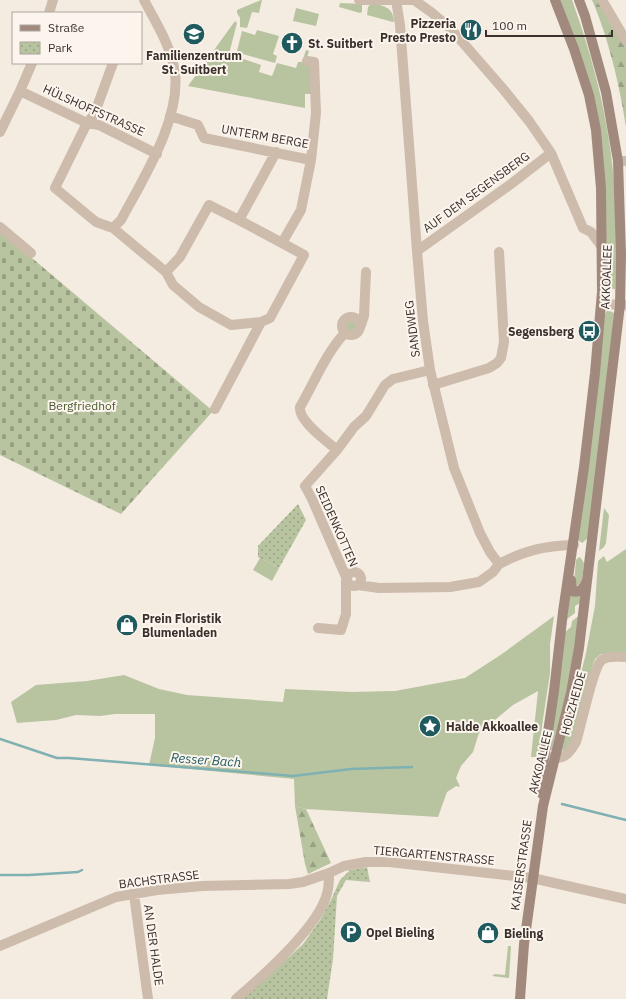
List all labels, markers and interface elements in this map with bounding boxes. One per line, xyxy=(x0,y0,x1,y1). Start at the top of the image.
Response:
legend xyxy=(12,12,142,64)
scale bar xyxy=(486,12,612,38)
place label: Pizzeria Presto Presto xyxy=(380,16,456,45)
restaurant icon: Pizzeria Presto Presto xyxy=(458,17,484,43)
text: 100 m xyxy=(492,18,527,33)
text: Straße xyxy=(48,20,85,35)
school or university icon: Familienzentrum St. Suitbert xyxy=(181,21,207,47)
church icon: St. Suitbert xyxy=(279,30,305,56)
place label: St. Suitbert xyxy=(308,36,373,51)
text: Park xyxy=(48,40,73,55)
place label: Familienzentrum St. Suitbert xyxy=(146,48,242,77)
street label: HÜLSHOFFSTRASSE xyxy=(41,81,147,139)
street label: UNTERM BERGE xyxy=(220,121,310,151)
street label: AUF DEM SEGENSBERG xyxy=(420,148,532,236)
street label: AKKOALLEE xyxy=(597,244,615,310)
street label: SANDWEG xyxy=(401,300,423,358)
bus stop icon: Segensberg xyxy=(576,318,602,344)
place label: Segensberg xyxy=(508,324,574,339)
park label: Bergfriedhof xyxy=(48,398,116,413)
street label: SEIDENKOTTEN xyxy=(312,483,362,569)
place label: Prein Floristik Blumenladen xyxy=(142,611,221,640)
shop icon: Prein Floristik Blumenladen xyxy=(114,612,140,638)
street label: HOLZHEIDE xyxy=(557,670,589,736)
place icon: Halde Akkoallee xyxy=(417,713,443,739)
place label: Halde Akkoallee xyxy=(446,719,538,734)
street label: AKKOALLEE xyxy=(525,729,555,795)
water label: Resser Bach xyxy=(170,749,242,771)
street label: KAISERSTRASSE xyxy=(507,819,535,911)
street label: TIERGARTENSTRASSE xyxy=(373,842,495,868)
street label: BACHSTRASSE xyxy=(118,867,200,891)
street label: AN DER HALDE xyxy=(141,903,167,987)
parking icon: Opel Bieling xyxy=(338,919,364,945)
shop icon: Bieling xyxy=(475,920,501,946)
place label: Opel Bieling xyxy=(366,925,434,940)
place label: Bieling xyxy=(504,926,543,941)

